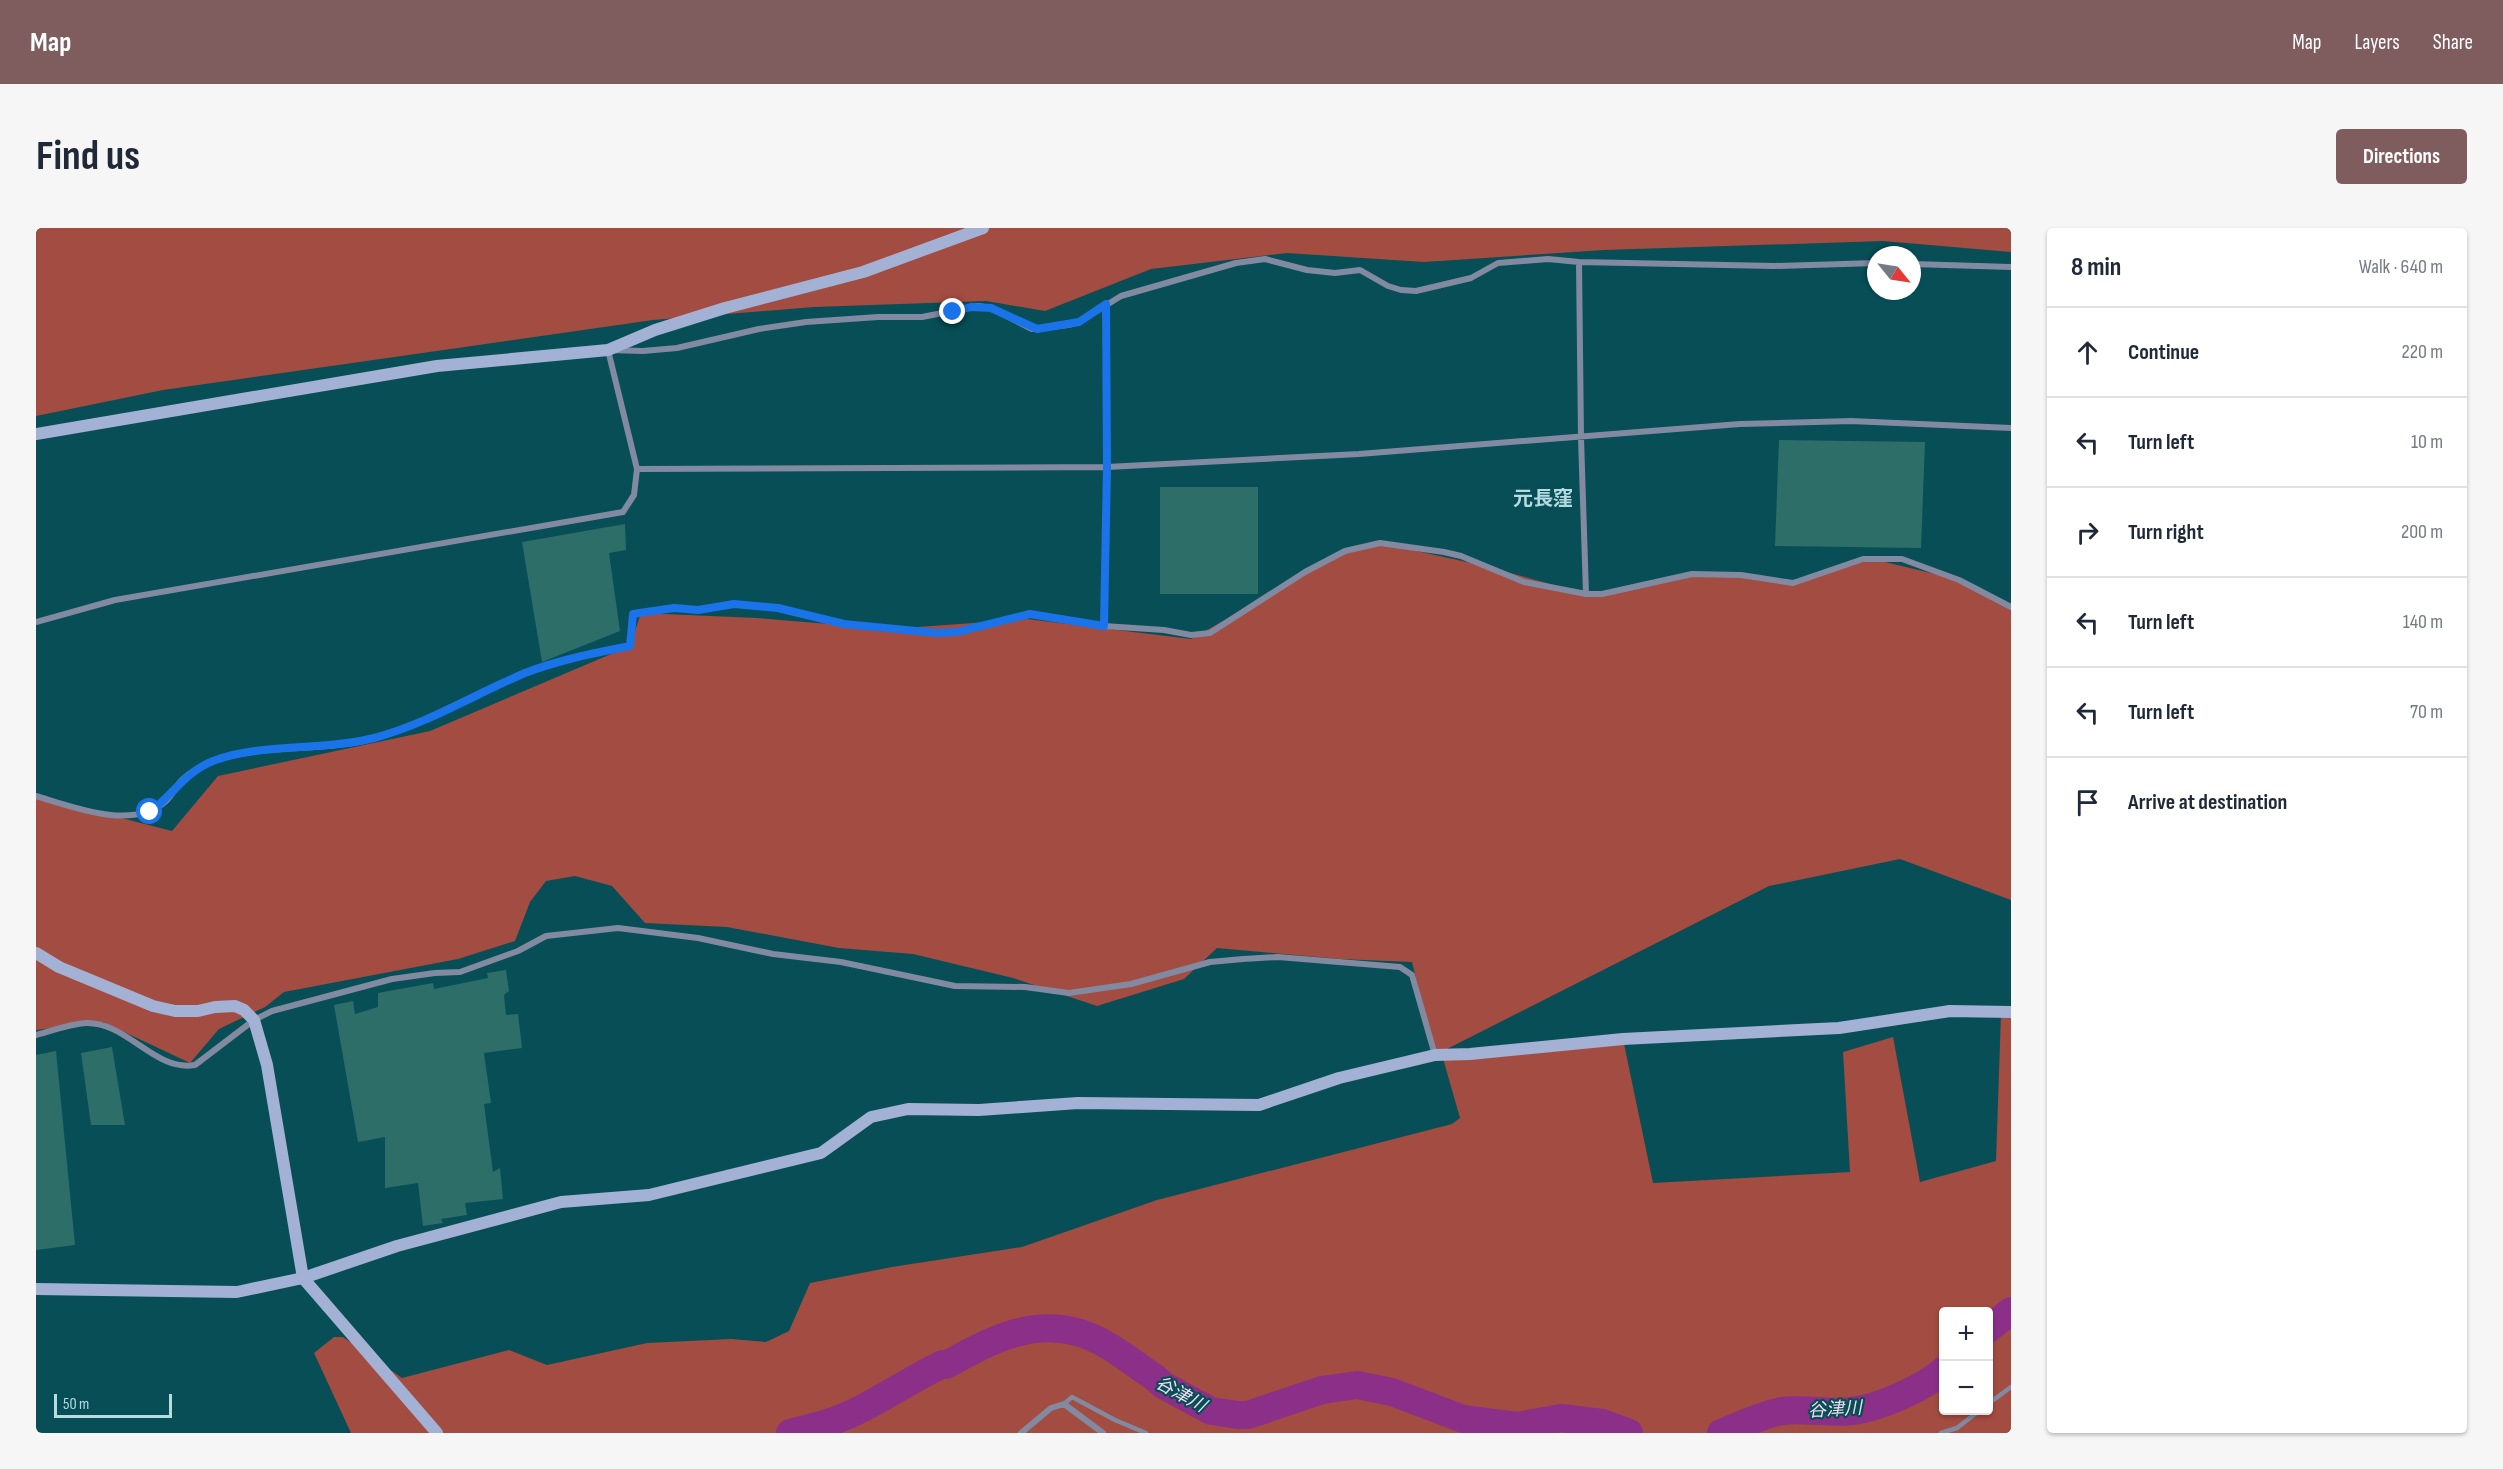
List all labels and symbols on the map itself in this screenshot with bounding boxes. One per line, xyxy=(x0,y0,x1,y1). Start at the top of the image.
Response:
north arrow xyxy=(1867,246,1921,300)
route end xyxy=(939,298,965,324)
district label: 元長窪 xyxy=(1513,487,1573,511)
route start xyxy=(136,798,162,824)
water label: 谷津川 xyxy=(1152,1372,1211,1418)
scale bar xyxy=(54,1391,172,1418)
water label: 谷津川 xyxy=(1808,1397,1865,1421)

